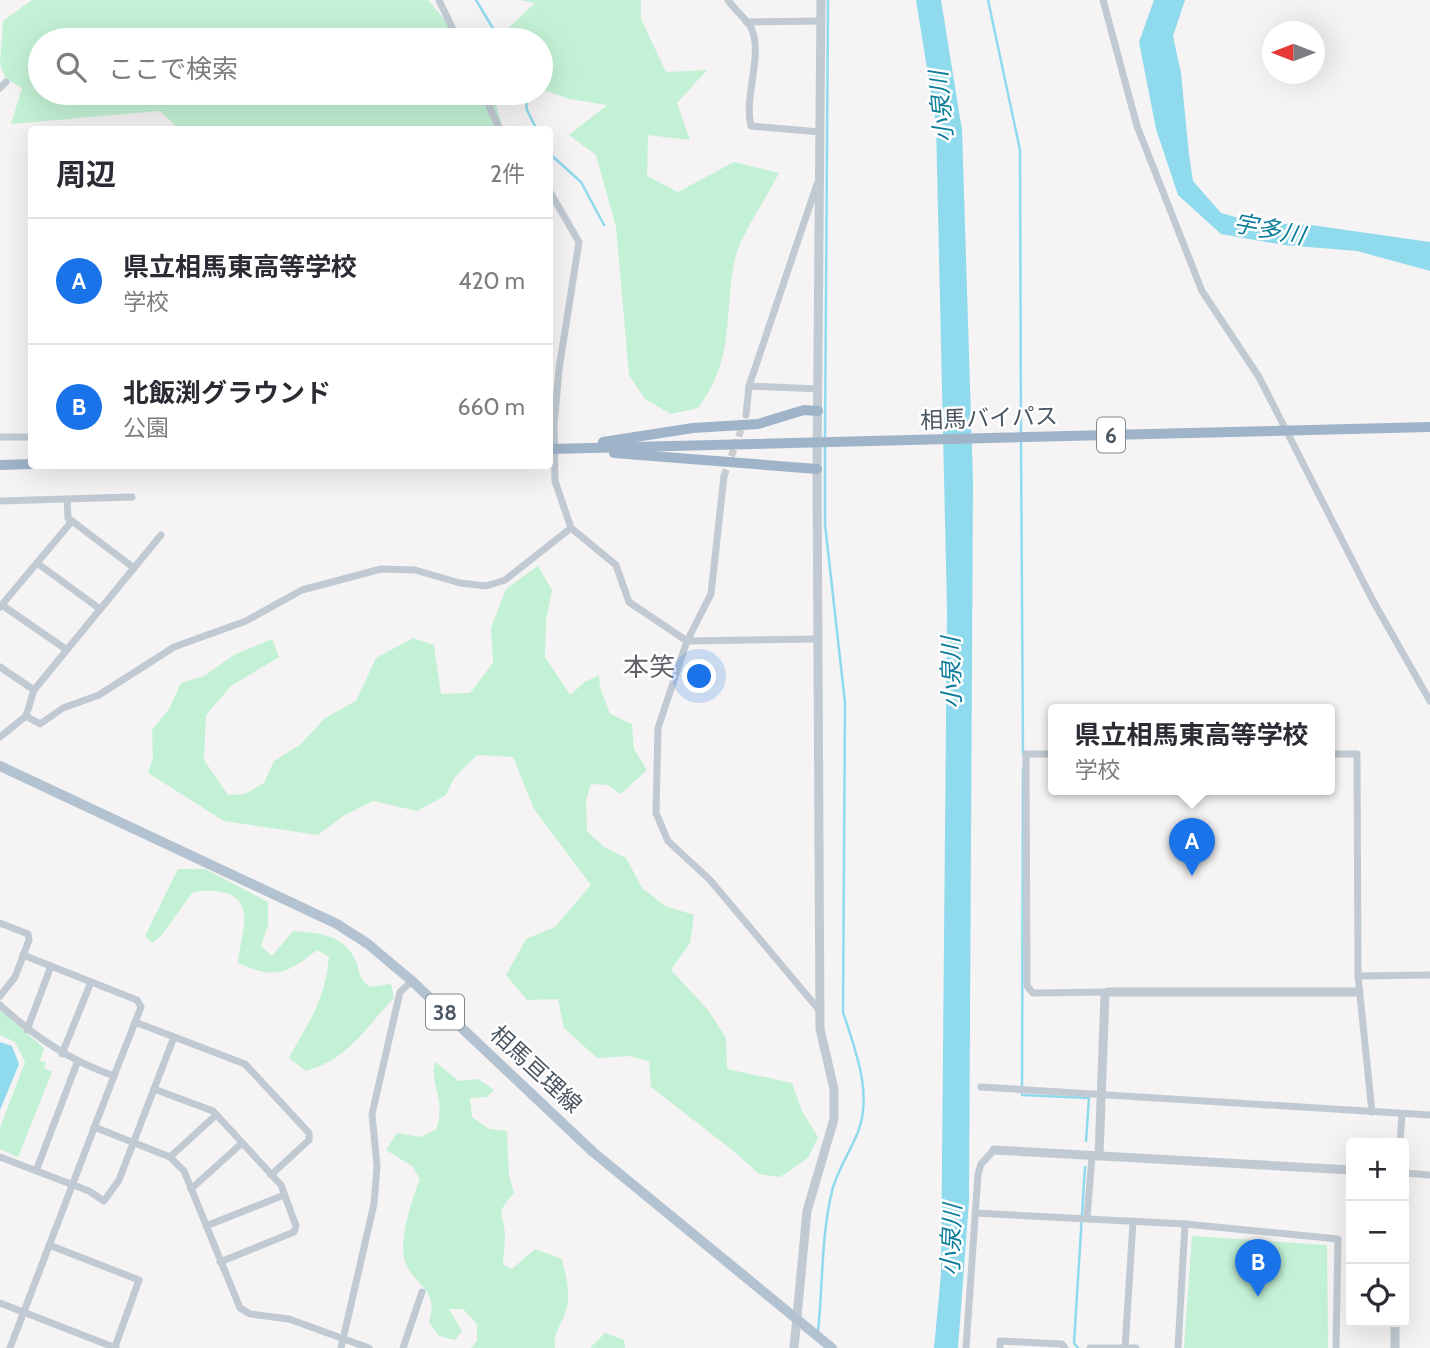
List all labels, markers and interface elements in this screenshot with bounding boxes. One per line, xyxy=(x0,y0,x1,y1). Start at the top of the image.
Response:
north arrow xyxy=(1262,21,1325,84)
search box xyxy=(28,28,553,105)
icon: search xyxy=(52,48,90,86)
text: ここで検索 xyxy=(108,53,238,85)
water label: 小泉川 xyxy=(923,67,959,144)
text: 周辺 xyxy=(56,156,116,193)
text: 2件 xyxy=(490,160,525,188)
water label: 宇多川 xyxy=(1231,208,1310,251)
text: 県立相馬東高等学校 xyxy=(123,251,357,283)
text: A xyxy=(72,267,86,295)
text: 420 m xyxy=(458,267,525,295)
text: 学校 xyxy=(123,288,169,316)
text: 北飯渕グラウンド xyxy=(123,377,331,409)
text: B xyxy=(72,393,86,421)
text: 660 m xyxy=(457,393,525,421)
street label: 相馬バイパス xyxy=(920,402,1058,434)
text: 公園 xyxy=(123,414,169,442)
road number: 6 xyxy=(1097,418,1125,452)
water label: 小泉川 xyxy=(936,634,966,709)
district label: 本笑 xyxy=(623,651,675,683)
your location xyxy=(682,659,716,693)
popup xyxy=(1048,704,1335,795)
text: 県立相馬東高等学校 xyxy=(1074,719,1309,751)
text: 学校 xyxy=(1074,756,1120,784)
pin: A xyxy=(1169,818,1215,876)
road number: 38 xyxy=(426,995,464,1030)
street label: 相馬亘理線 xyxy=(484,1020,588,1118)
map controls xyxy=(1346,1138,1409,1327)
button: + xyxy=(1346,1138,1409,1201)
water label: 小泉川 xyxy=(935,1201,967,1276)
button: − xyxy=(1346,1201,1409,1264)
pin: B xyxy=(1235,1239,1281,1297)
button: locate xyxy=(1346,1264,1409,1327)

